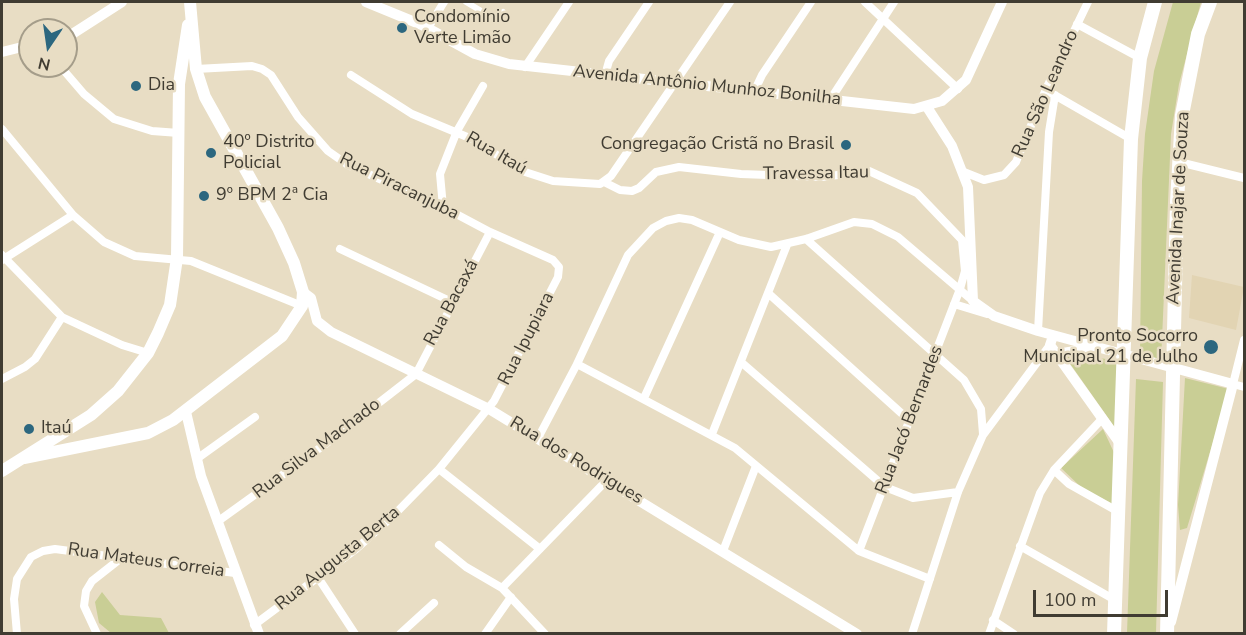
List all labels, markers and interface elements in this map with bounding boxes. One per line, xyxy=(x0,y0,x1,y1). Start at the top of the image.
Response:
place label: Condomínio Verte Limão xyxy=(414,7,511,50)
north arrow xyxy=(18,18,78,78)
marker: Condomínio Verte Limão xyxy=(395,21,409,35)
street label: Rua São Leandro xyxy=(1008,27,1084,161)
text: N xyxy=(36,52,53,76)
street label: Avenida Antônio Munhoz Bonilha xyxy=(572,61,842,111)
place label: Dia xyxy=(148,75,175,97)
marker: Dia xyxy=(129,79,143,93)
street label: Avenida Inajar de Souza xyxy=(1163,111,1195,305)
street label: Rua Itaú xyxy=(462,128,530,180)
place label: 40º Distrito Policial xyxy=(223,132,315,174)
place label: Congregação Cristã no Brasil xyxy=(600,134,834,156)
marker: Congregação Cristã no Brasil xyxy=(839,138,853,152)
marker: 40º Distrito Policial xyxy=(204,146,218,160)
street label: Rua Piracanjuba xyxy=(336,149,462,225)
street label: Travessa Itau xyxy=(763,162,869,186)
place label: 9º BPM 2ª Cia xyxy=(216,185,328,207)
marker: 9º BPM 2ª Cia xyxy=(197,189,211,203)
street label: Rua Bacaxá xyxy=(420,256,484,350)
street label: Rua Ipupiara xyxy=(494,289,560,389)
place label: Pronto Socorro Municipal 21 de Julho xyxy=(1023,326,1198,368)
marker: Pronto Socorro Municipal 21 de Julho xyxy=(1202,338,1220,356)
street label: Rua Jacó Bernardes xyxy=(872,343,948,497)
street label: Rua Silva Machado xyxy=(249,394,385,504)
street label: Rua dos Rodrigues xyxy=(505,413,647,509)
place label: Itaú xyxy=(41,418,72,440)
marker: Itaú xyxy=(22,422,36,436)
street label: Rua Augusta Berta xyxy=(271,502,405,616)
street label: Rua Mateus Correia xyxy=(66,539,226,583)
scale bar xyxy=(1036,578,1171,616)
text: 100 m xyxy=(1044,588,1096,612)

